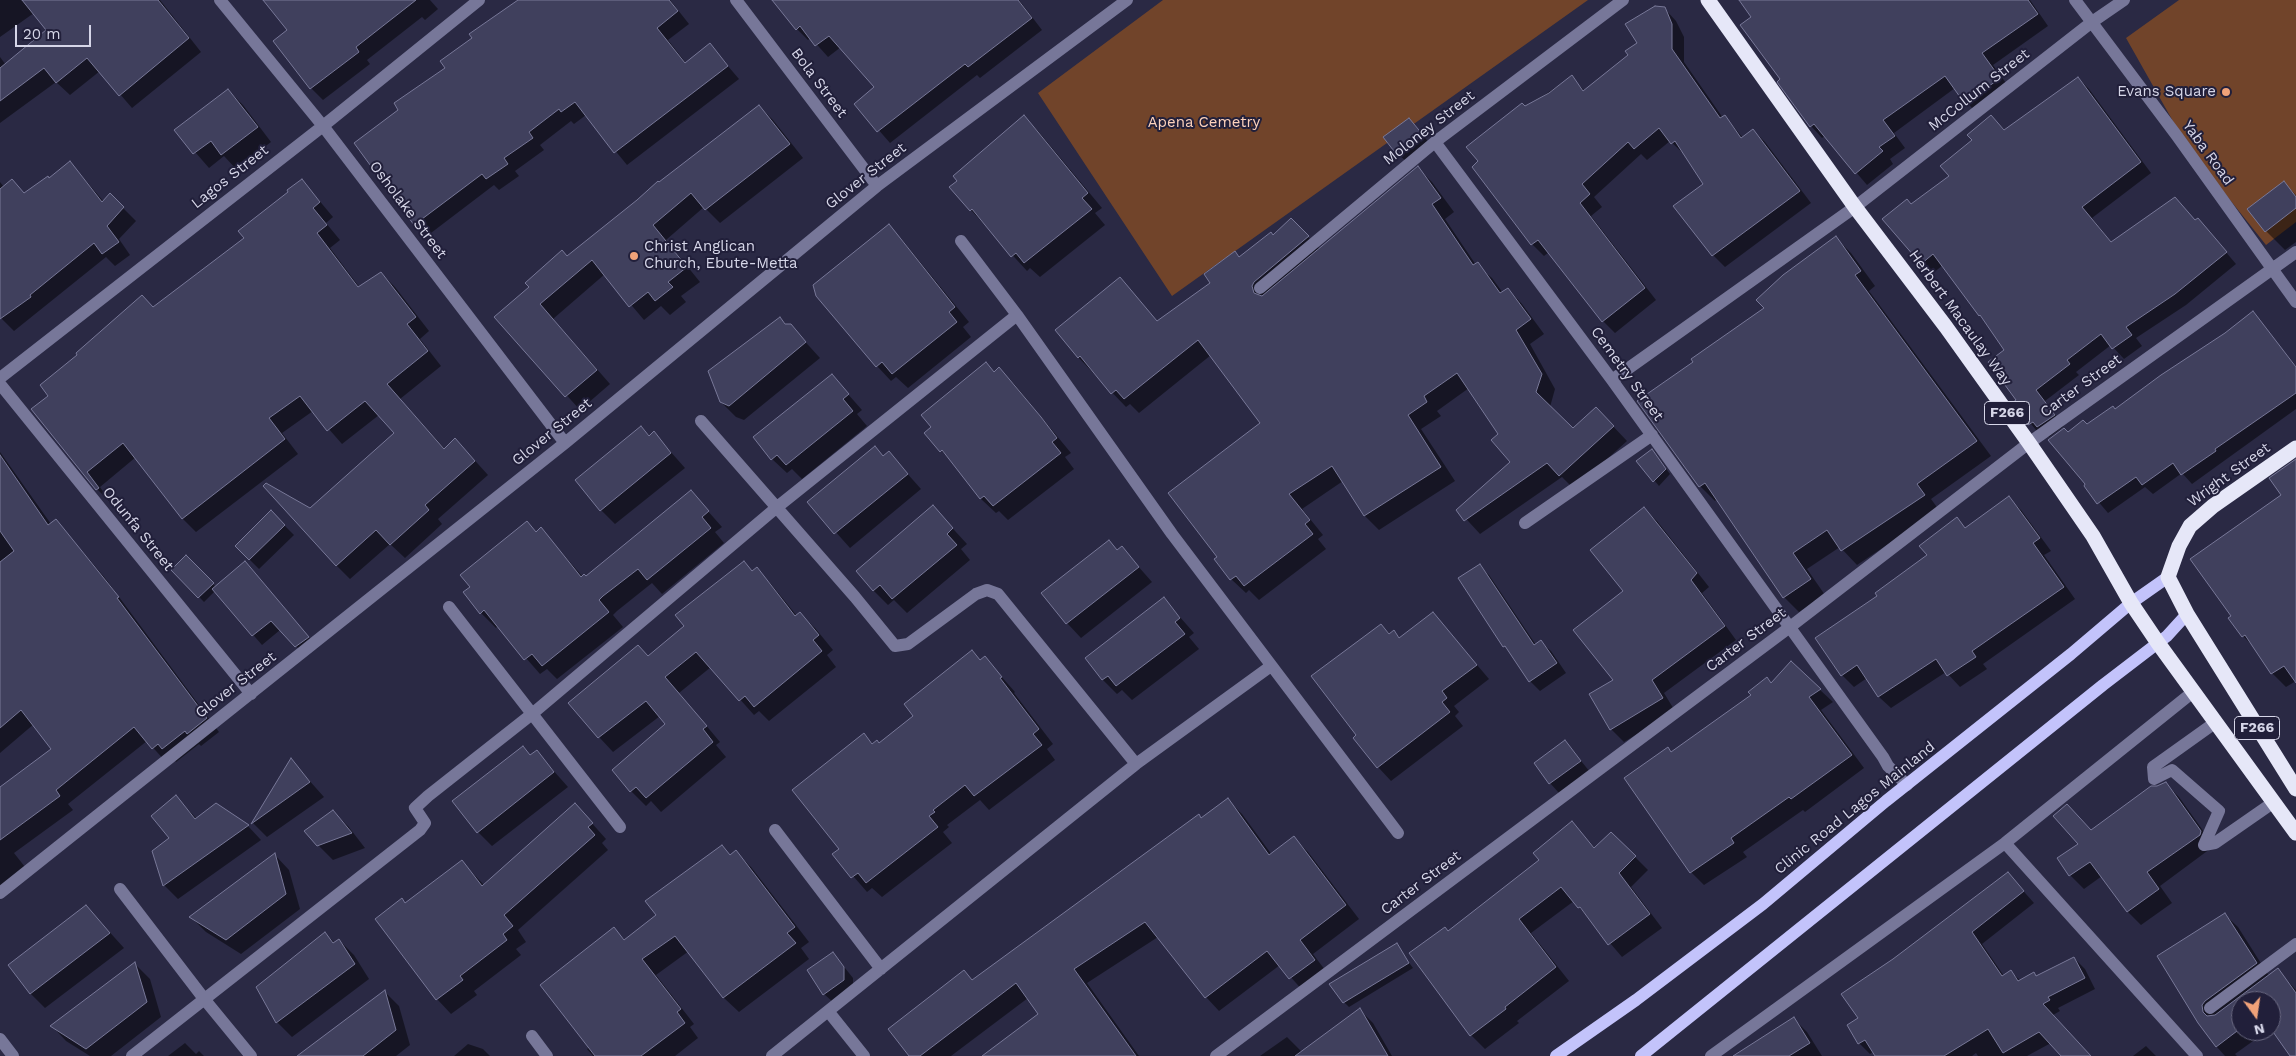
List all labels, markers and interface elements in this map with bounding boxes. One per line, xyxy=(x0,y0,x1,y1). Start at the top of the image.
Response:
scale bar xyxy=(18,15,94,47)
text: 20 m xyxy=(23,25,61,43)
street label: Bola Street xyxy=(787,45,851,121)
street label: McCollum Street xyxy=(1925,45,2033,135)
place label: Evans Square xyxy=(2117,83,2216,101)
marker: Evans Square xyxy=(2220,86,2232,98)
street label: Moloney Street xyxy=(1380,87,1478,169)
park label: Apena Cemetry xyxy=(1148,114,1260,132)
street label: Yaba Road xyxy=(2179,117,2237,189)
street label: Glover Street xyxy=(822,139,910,213)
street label: Lagos Street xyxy=(188,141,272,213)
street label: Osholake Street xyxy=(365,158,451,262)
place label: Christ Anglican Church, Ebute-Metta xyxy=(644,238,798,273)
street label: Herbert Macaulay Way xyxy=(1905,247,2015,389)
marker: Christ Anglican Church, Ebute-Metta xyxy=(628,250,640,262)
street label: Cemetry Street xyxy=(1587,323,1667,425)
street label: Carter Street xyxy=(2037,351,2125,421)
street label: Glover Street xyxy=(509,394,595,470)
road number: F266 xyxy=(1984,402,2030,424)
street label: Wright Street xyxy=(2184,439,2274,511)
street label: Odunfa Street xyxy=(99,483,177,575)
street label: Carter Street xyxy=(1702,604,1790,676)
street label: Glover Street xyxy=(192,648,280,722)
road number: F266 xyxy=(2234,716,2280,740)
street label: Clinic Road Lagos Mainland xyxy=(1771,738,1939,878)
street label: Carter Street xyxy=(1377,847,1465,919)
north arrow xyxy=(2231,991,2281,1041)
text: N xyxy=(2252,1021,2266,1039)

